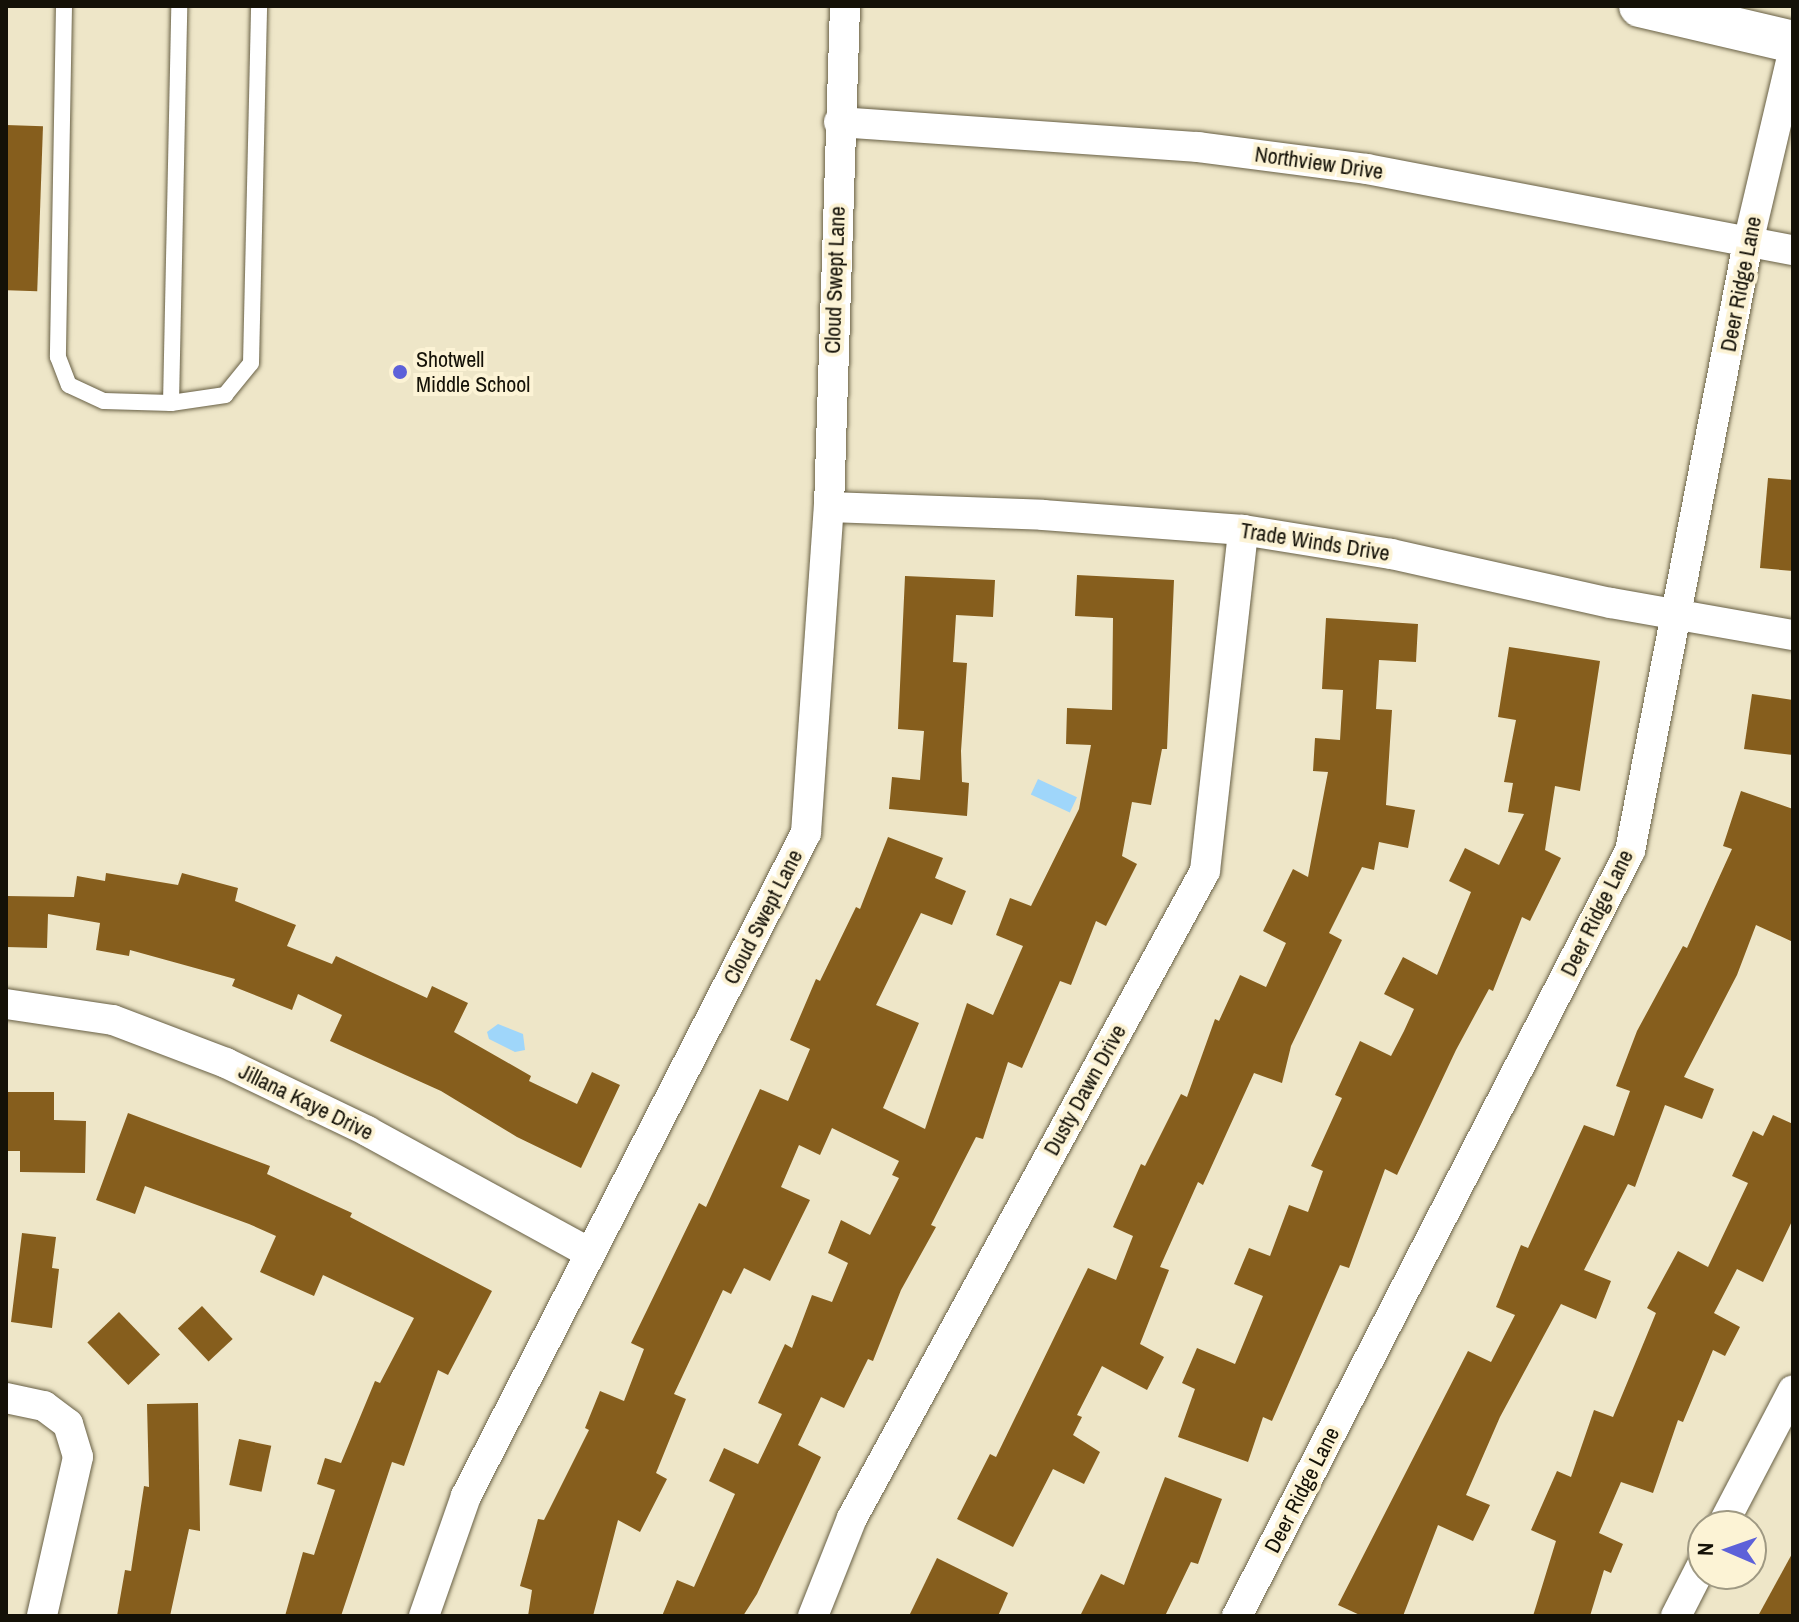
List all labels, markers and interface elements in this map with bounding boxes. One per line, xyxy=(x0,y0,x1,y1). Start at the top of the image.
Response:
street label: Northview Drive xyxy=(1253,141,1385,185)
street label: Cloud Swept Lane xyxy=(819,206,851,354)
street label: Deer Ridge Lane xyxy=(1715,214,1767,354)
place label: Shotwell Middle School xyxy=(416,346,530,398)
marker: Shotwell Middle School xyxy=(391,363,409,381)
street label: Trade Winds Drive xyxy=(1239,517,1391,567)
street label: Cloud Swept Lane xyxy=(718,845,808,989)
street label: Deer Ridge Lane xyxy=(1555,845,1639,981)
street label: Dusty Dawn Drive xyxy=(1038,1020,1132,1160)
street label: Jillana Kaye Drive xyxy=(234,1058,378,1146)
street label: Deer Ridge Lane xyxy=(1259,1423,1345,1557)
north arrow xyxy=(1687,1510,1767,1590)
text: N xyxy=(1690,1542,1720,1556)

